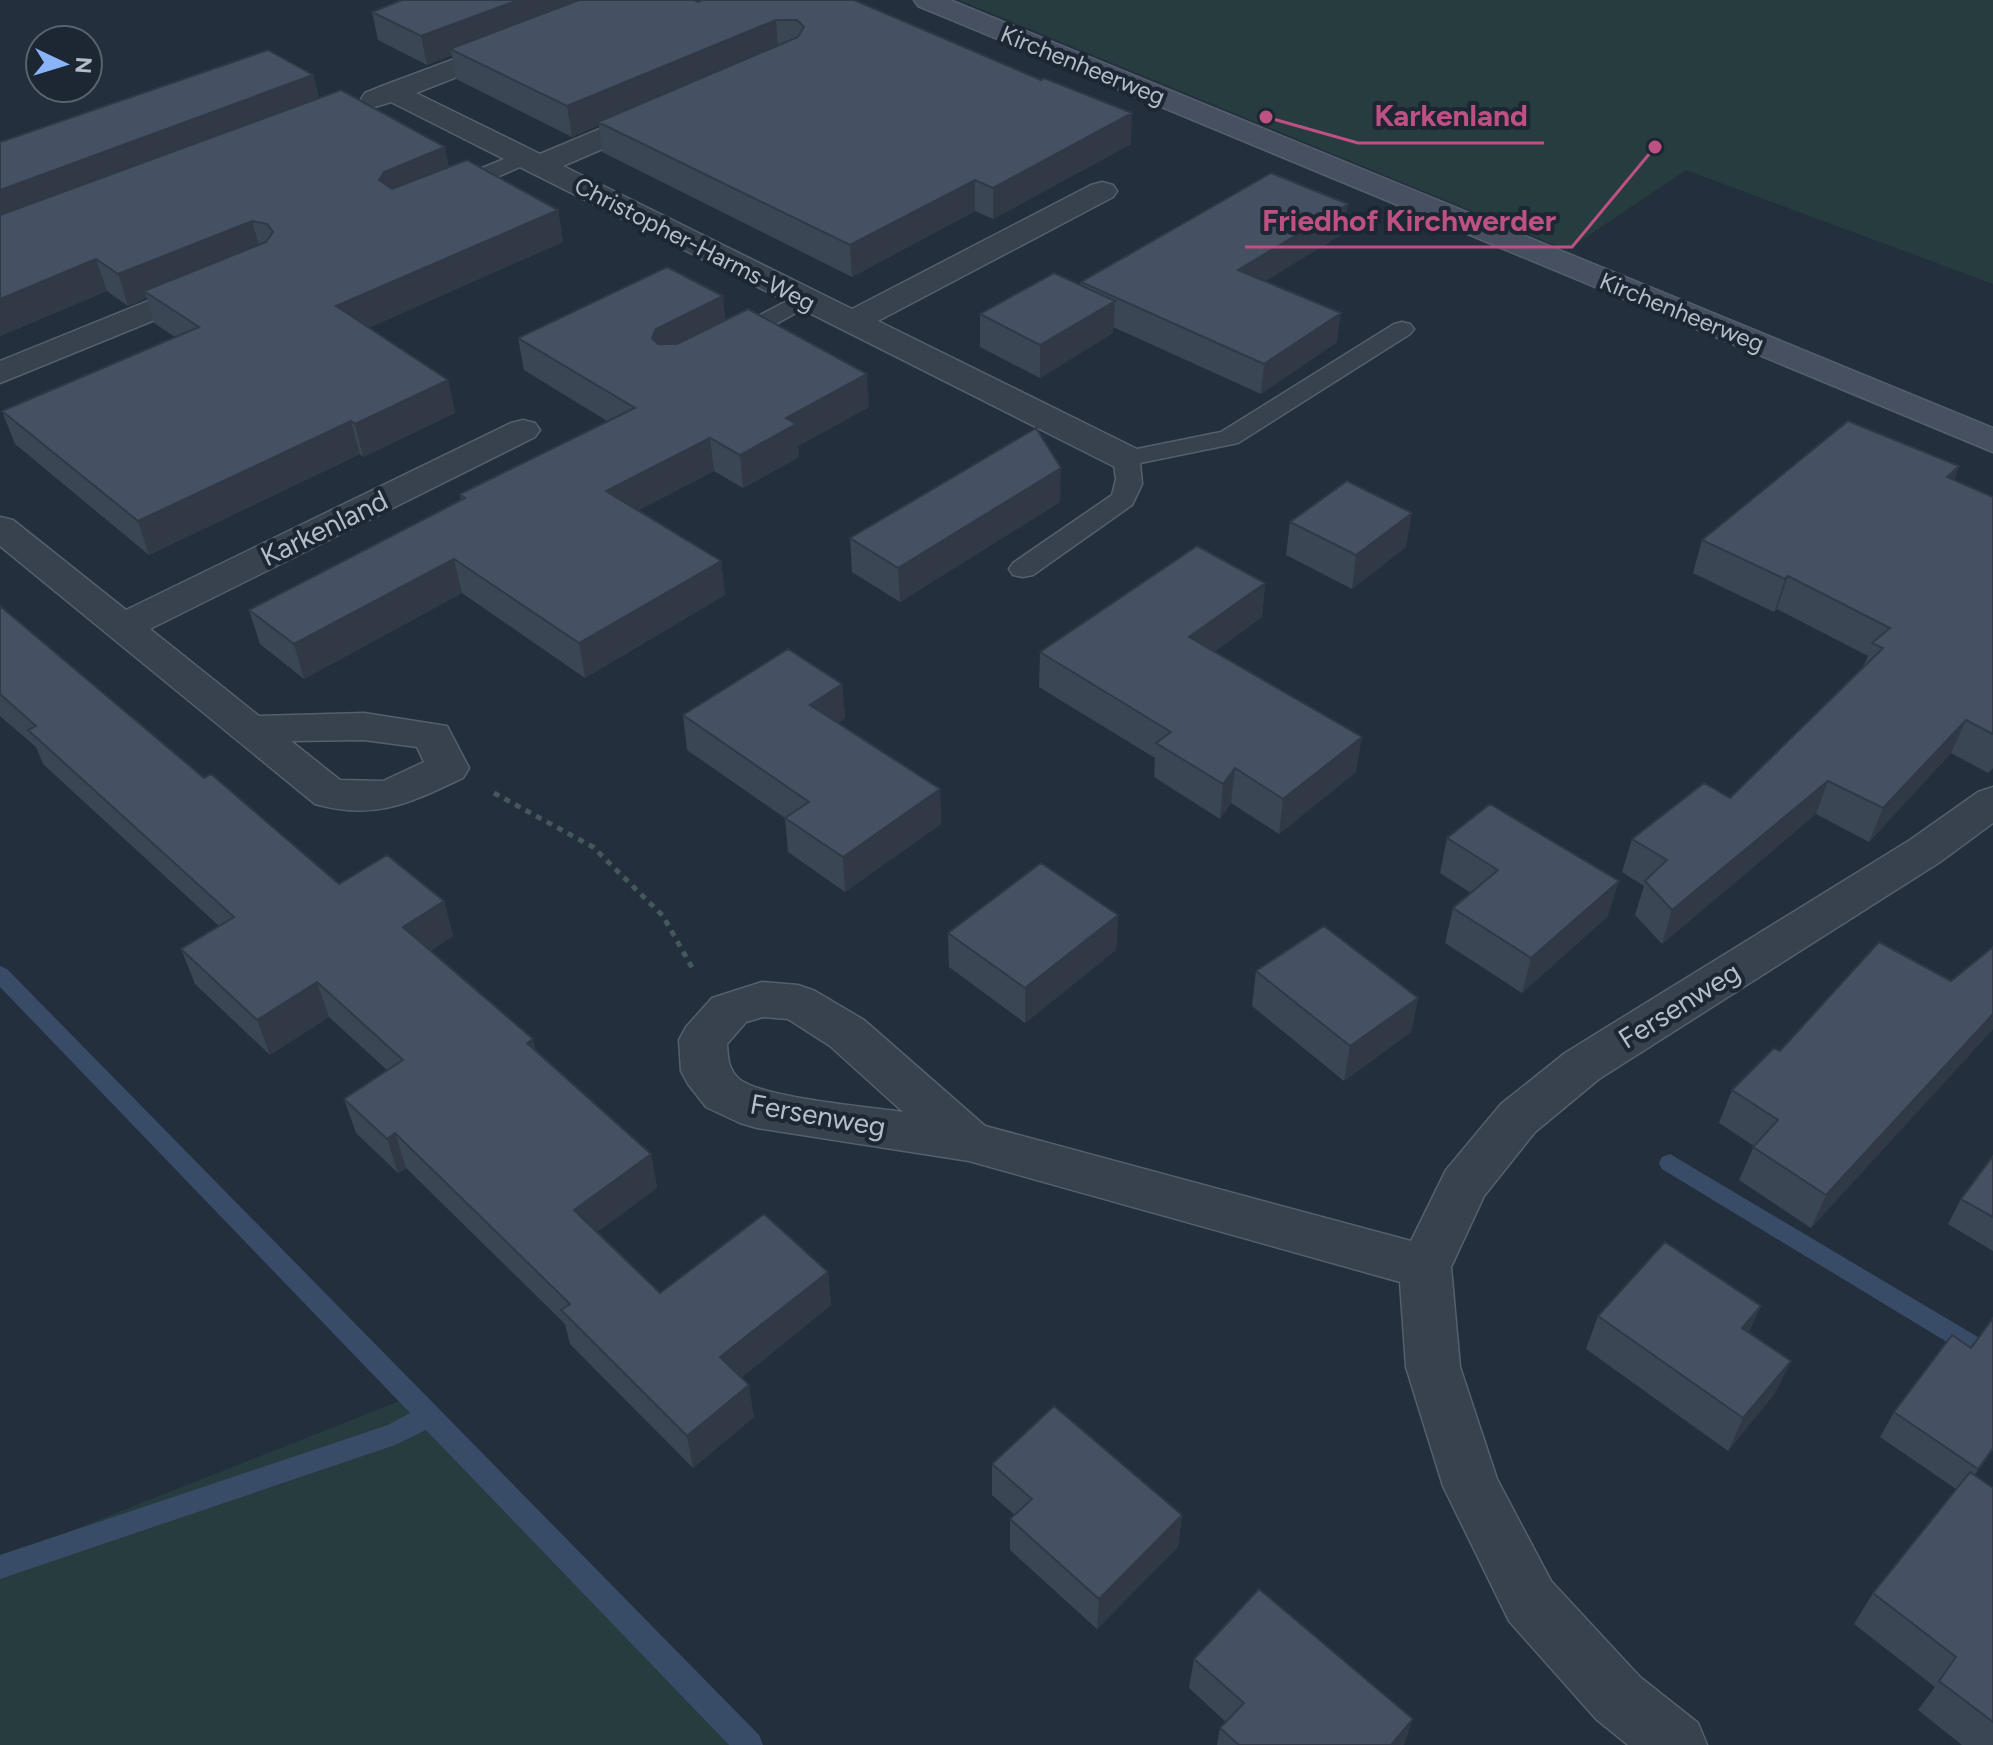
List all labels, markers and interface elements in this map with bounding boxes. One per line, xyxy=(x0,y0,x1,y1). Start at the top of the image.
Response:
street label: Kirchenheerweg xyxy=(997,19,1169,111)
north arrow xyxy=(24,24,104,104)
text: N xyxy=(69,56,98,75)
callout: Karkenland xyxy=(1358,89,1544,143)
text: Karkenland xyxy=(1374,97,1528,134)
street label: Christopher-Harms-Weg xyxy=(570,171,820,317)
callout: Friedhof Kirchwerder xyxy=(1245,193,1572,247)
text: Friedhof Kirchwerder xyxy=(1262,202,1556,239)
street label: Kirchenheerweg xyxy=(1596,266,1768,358)
street label: Karkenland xyxy=(255,483,393,573)
street label: Fersenweg xyxy=(1612,954,1746,1056)
street label: Fersenweg xyxy=(748,1086,888,1144)

